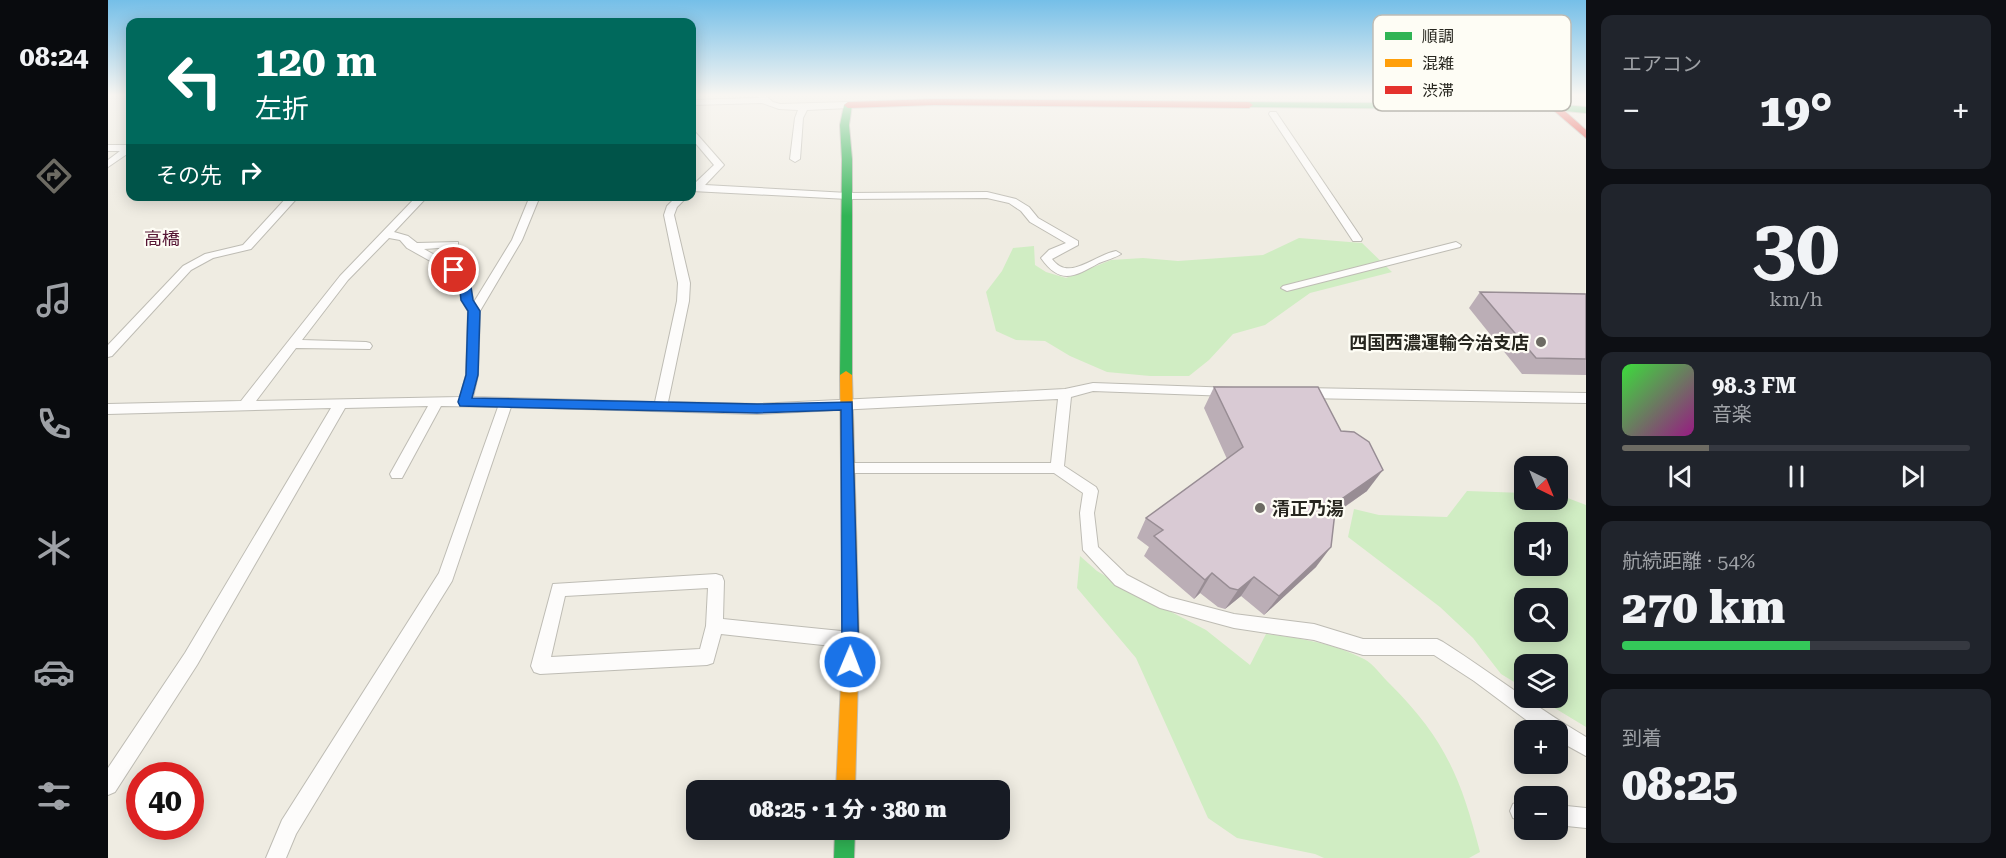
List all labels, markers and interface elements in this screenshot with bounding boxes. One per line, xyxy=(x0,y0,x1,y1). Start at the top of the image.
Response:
legend xyxy=(1373,15,1571,111)
text: 順調 xyxy=(1422,27,1454,46)
text: 120 m xyxy=(255,37,377,86)
text: 08:24 xyxy=(20,41,88,73)
icon: left xyxy=(156,42,234,120)
text: エアコン xyxy=(1622,52,1702,76)
text: 混雑 xyxy=(1422,54,1454,73)
text: 渋滞 xyxy=(1422,81,1454,100)
text: 19° xyxy=(1760,84,1833,137)
text: − xyxy=(1622,91,1640,130)
text: + xyxy=(1952,91,1970,130)
text: 左折 xyxy=(255,93,309,125)
icon: directions xyxy=(33,155,75,197)
icon: right xyxy=(234,156,267,189)
text: その先 xyxy=(156,163,222,188)
text: 30 xyxy=(1752,202,1840,293)
district label: 高橋 xyxy=(144,228,180,249)
pin xyxy=(428,244,479,295)
icon: arrive xyxy=(437,253,470,286)
icon: music xyxy=(33,279,75,321)
text: km/h xyxy=(1769,287,1823,311)
place label: 四国西濃運輸今治支店 xyxy=(1349,332,1529,353)
marker: 四国西濃運輸今治支店 xyxy=(1534,335,1548,349)
text: 98.3 FM xyxy=(1712,373,1796,398)
text: 音楽 xyxy=(1712,402,1752,426)
icon: phone xyxy=(33,403,75,445)
north arrow xyxy=(1514,456,1568,510)
map controls xyxy=(1514,456,1568,840)
icon: previous xyxy=(1664,460,1697,493)
icon: pause xyxy=(1780,460,1813,493)
icon: next xyxy=(1896,460,1929,493)
place label: 清正乃湯 xyxy=(1272,498,1344,519)
marker: 清正乃湯 xyxy=(1253,501,1267,515)
button: sound xyxy=(1514,522,1568,576)
icon: climate xyxy=(33,527,75,569)
text: 航続距離 · 54% xyxy=(1622,549,1755,573)
text: 270 km xyxy=(1622,581,1785,634)
button: search xyxy=(1514,588,1568,642)
position arrow xyxy=(818,630,882,694)
icon: car xyxy=(33,651,75,693)
button: layers xyxy=(1514,654,1568,708)
button: + xyxy=(1514,720,1568,774)
text: 到着 xyxy=(1622,726,1662,750)
text: 08:25 xyxy=(1622,758,1738,811)
speed limit sign: 40 xyxy=(126,762,204,840)
icon: filters xyxy=(33,775,75,817)
button: − xyxy=(1514,786,1568,840)
text: 08:25 · 1 分 · 380 m xyxy=(749,797,947,822)

